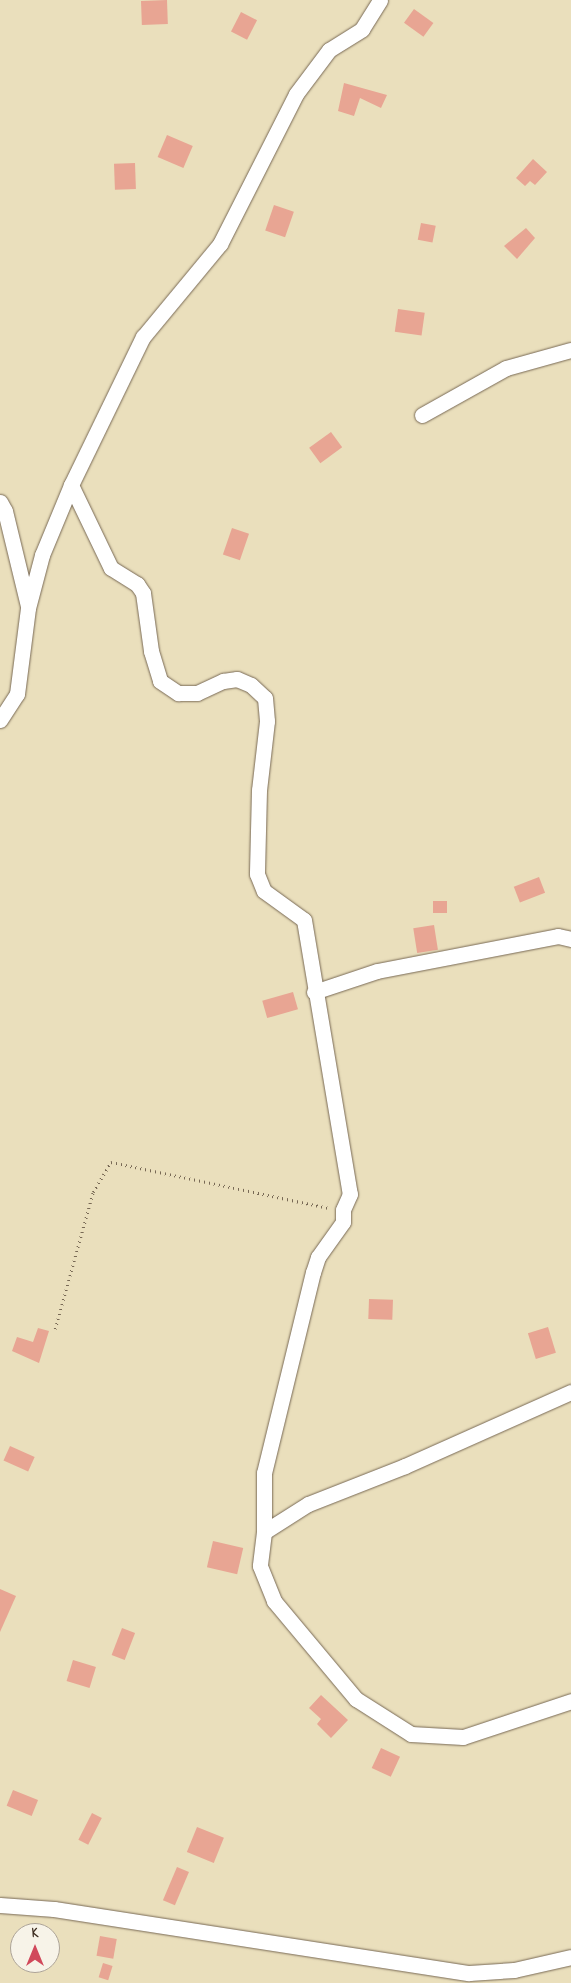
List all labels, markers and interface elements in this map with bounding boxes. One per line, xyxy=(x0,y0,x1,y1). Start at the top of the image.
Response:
north arrow xyxy=(10,1923,60,1973)
text: K xyxy=(32,1923,38,1944)

